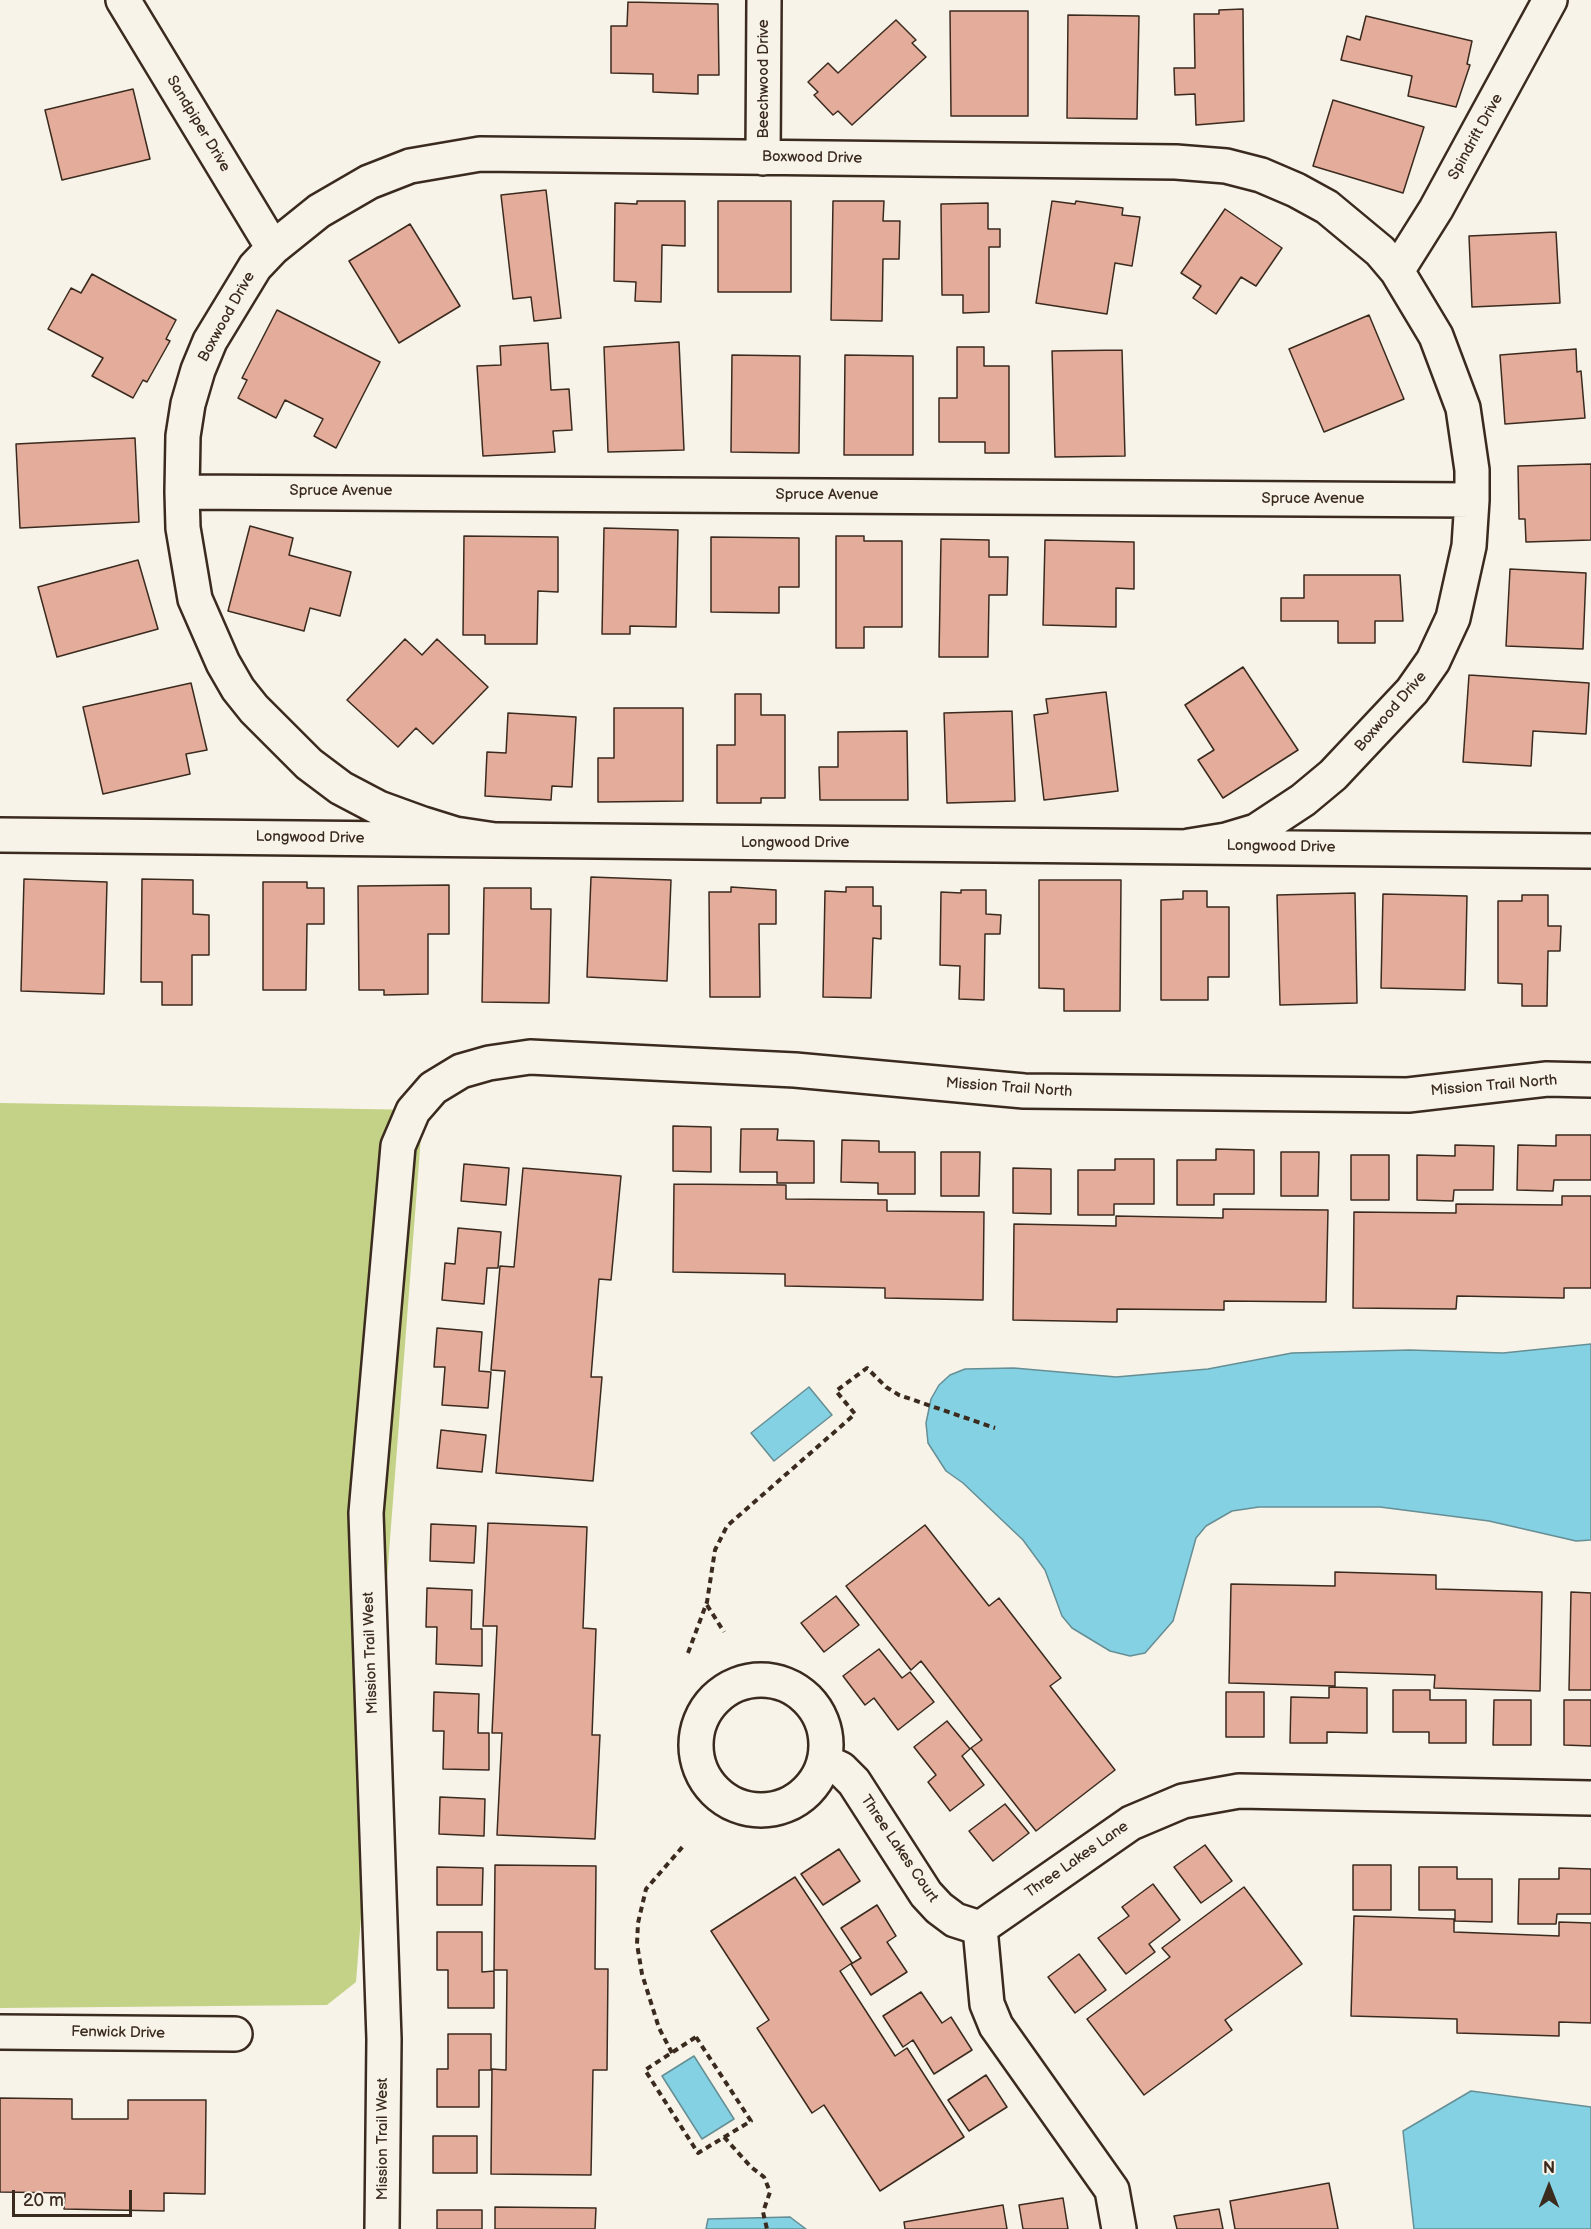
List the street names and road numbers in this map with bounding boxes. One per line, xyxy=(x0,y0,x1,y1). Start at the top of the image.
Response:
street label: Beechwood Drive xyxy=(755,19,773,139)
street label: Sandpiper Drive xyxy=(162,73,234,175)
street label: Spindrift Drive xyxy=(1445,91,1507,183)
street label: Boxwood Drive xyxy=(762,148,862,168)
street label: Boxwood Drive xyxy=(195,269,259,365)
street label: Spruce Avenue xyxy=(290,482,392,500)
street label: Spruce Avenue xyxy=(776,486,878,504)
street label: Spruce Avenue xyxy=(1262,490,1364,508)
street label: Boxwood Drive xyxy=(1351,668,1431,756)
street label: Longwood Drive xyxy=(255,828,365,848)
street label: Longwood Drive xyxy=(741,834,849,852)
street label: Longwood Drive xyxy=(1226,837,1336,857)
street label: Mission Trail North xyxy=(1430,1072,1558,1100)
street label: Mission Trail North xyxy=(945,1075,1073,1101)
street label: Mission Trail West xyxy=(360,1592,382,1714)
street label: Three Lakes Court xyxy=(856,1792,942,1906)
street label: Three Lakes Lane xyxy=(1022,1818,1132,1902)
street label: Fenwick Drive xyxy=(71,2023,165,2043)
street label: Mission Trail West xyxy=(374,2078,392,2200)

